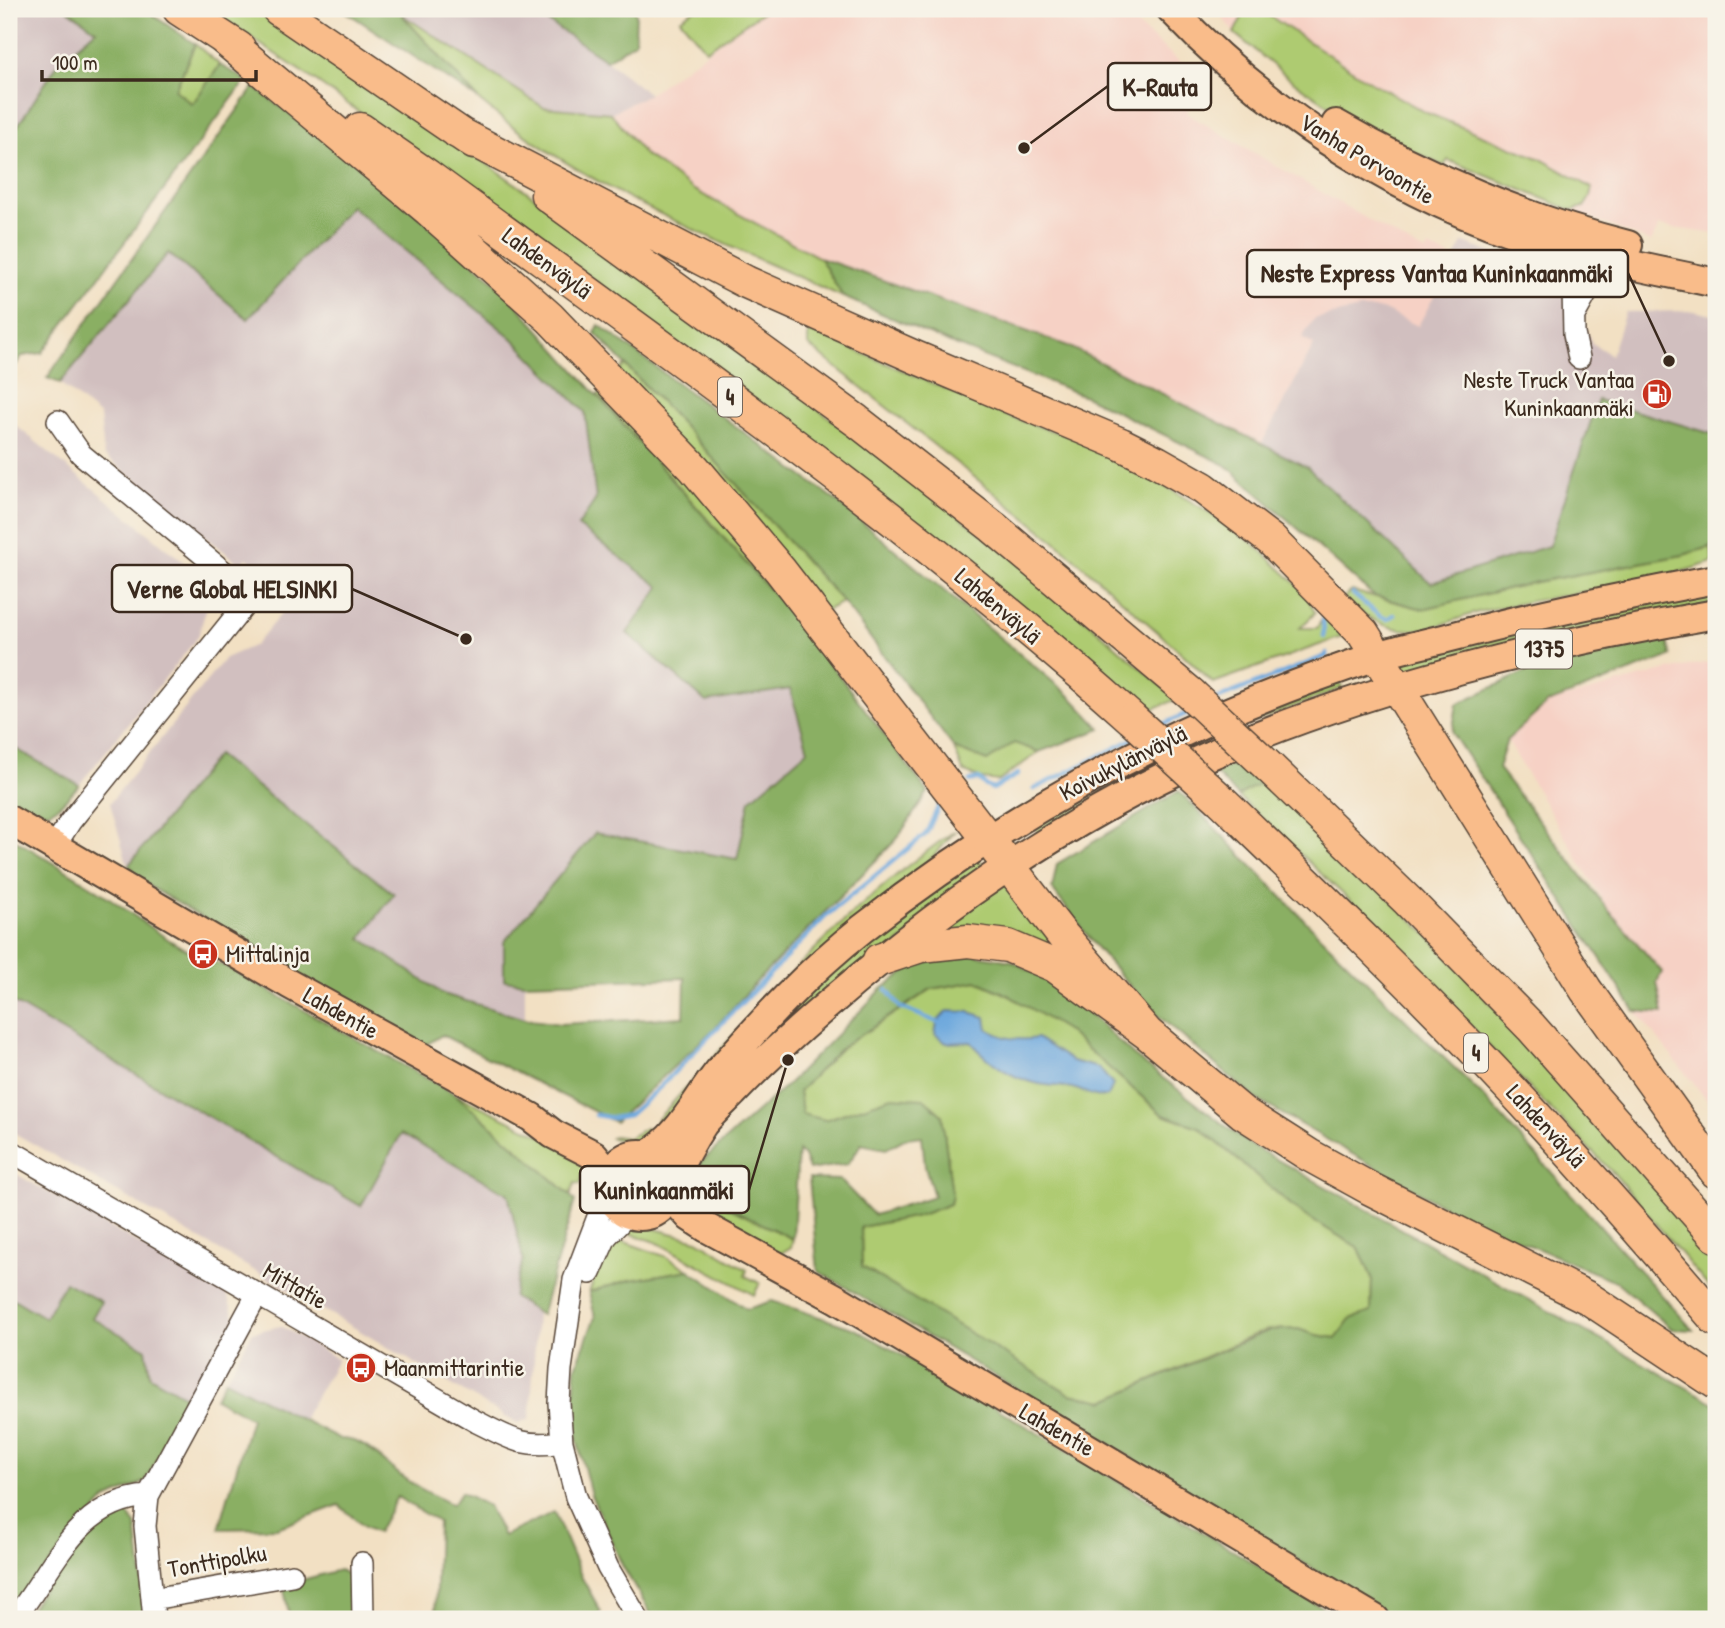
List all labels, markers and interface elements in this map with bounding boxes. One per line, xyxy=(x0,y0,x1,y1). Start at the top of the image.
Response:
scale bar xyxy=(42,38,256,82)
text: 100 m xyxy=(52,48,98,77)
callout: K-Rauta xyxy=(1108,63,1211,110)
text: K-Rauta xyxy=(1122,69,1199,104)
street label: Vanha Porvoontie xyxy=(1294,105,1441,211)
street label: Lahdenväylä xyxy=(496,219,599,305)
callout: Neste Express Vantaa Kuninkaanmäki xyxy=(1247,250,1628,297)
text: Neste Express Vantaa Kuninkaanmäki xyxy=(1261,255,1613,291)
place label: Neste Truck Vantaa Kuninkaanmäki xyxy=(1463,363,1634,423)
fuel station icon: Neste Truck Vantaa Kuninkaanmäki xyxy=(1640,377,1674,411)
road number: 4 xyxy=(718,378,742,416)
street label: Lahdenväylä xyxy=(949,560,1048,651)
callout: Verne Global HELSINKI xyxy=(112,565,352,612)
text: Verne Global HELSINKI xyxy=(126,571,338,606)
road number: 1375 xyxy=(1516,629,1572,668)
street label: Koivukylänväylä xyxy=(1054,716,1192,808)
bus stop icon: Mittalinja xyxy=(186,937,220,971)
place label: Mittalinja xyxy=(226,937,309,969)
street label: Lahdentie xyxy=(298,978,385,1046)
road number: 4 xyxy=(1464,1034,1488,1072)
street label: Lahdenväylä xyxy=(1500,1077,1594,1174)
callout: Kuninkaanmäki xyxy=(580,1166,749,1213)
text: Kuninkaanmäki xyxy=(594,1172,734,1207)
street label: Mittatie xyxy=(258,1254,334,1316)
bus stop icon: Maanmittarintie xyxy=(344,1351,378,1385)
place label: Maanmittarintie xyxy=(384,1351,525,1383)
street label: Lahdentie xyxy=(1014,1395,1101,1464)
street label: Tonttipolku xyxy=(165,1536,269,1584)

